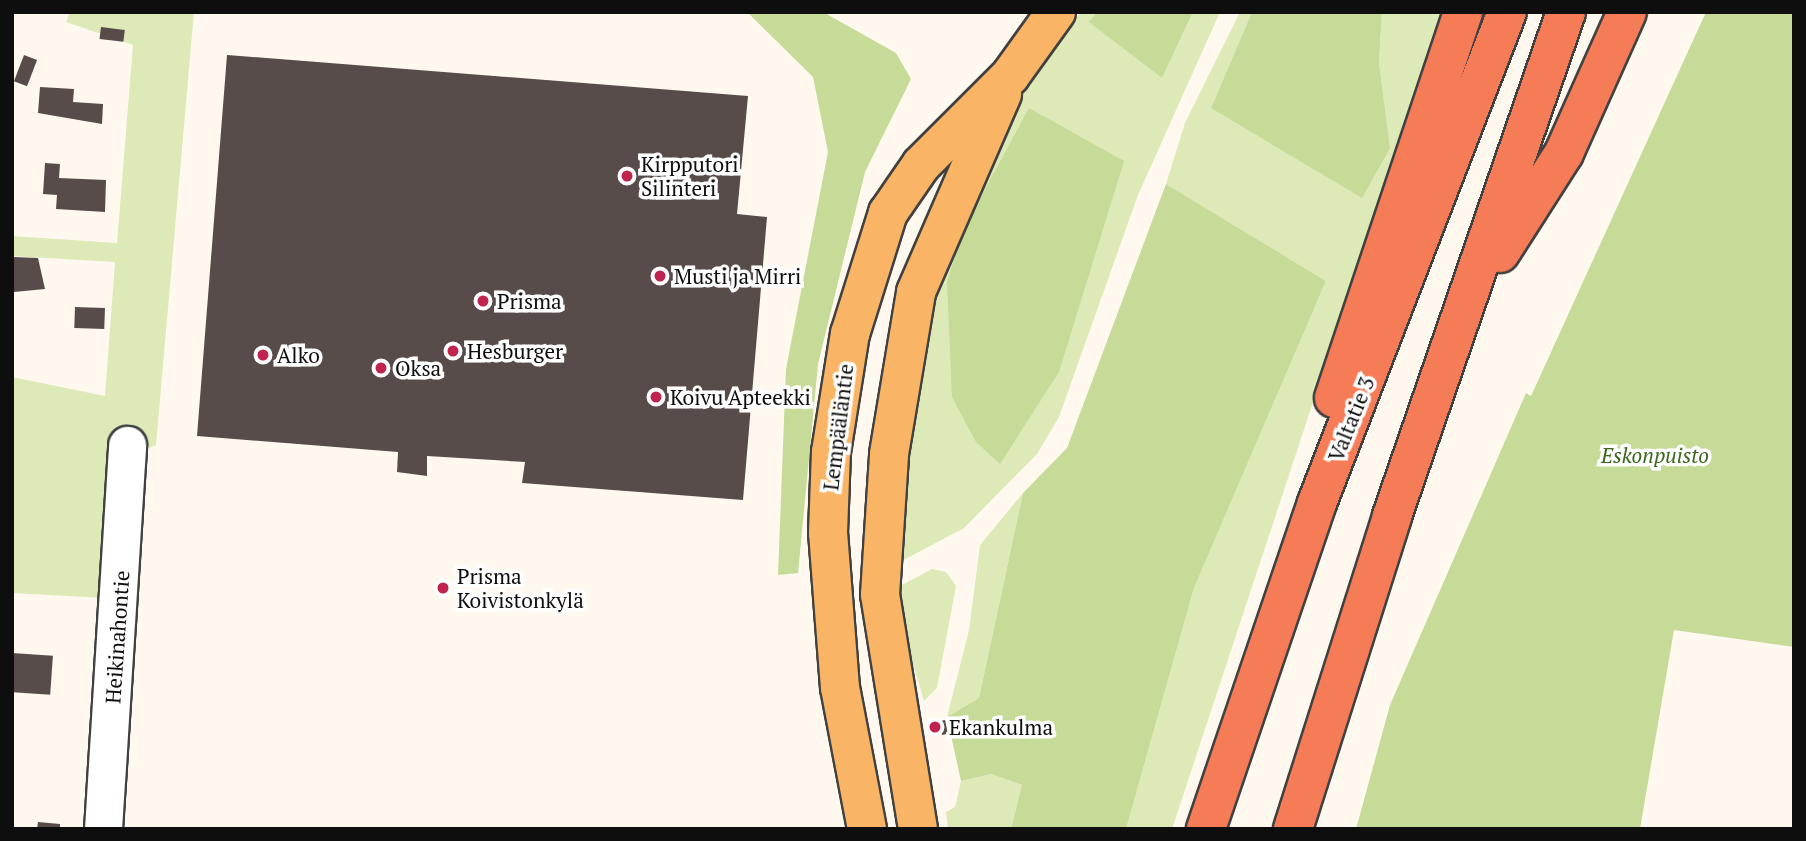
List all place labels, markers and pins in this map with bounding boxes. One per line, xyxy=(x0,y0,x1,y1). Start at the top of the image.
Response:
place label: Kirpputori Silinteri xyxy=(641,151,739,201)
marker: Kirpputori Silinteri xyxy=(619,168,635,184)
place label: Musti ja Mirri xyxy=(674,263,801,289)
marker: Musti ja Mirri xyxy=(652,268,668,284)
place label: Prisma xyxy=(497,288,562,314)
marker: Prisma xyxy=(475,293,491,309)
place label: Hesburger xyxy=(467,338,563,364)
place label: Alko xyxy=(277,342,320,368)
marker: Hesburger xyxy=(445,343,461,359)
marker: Alko xyxy=(255,347,271,363)
place label: Oksa xyxy=(395,355,441,381)
marker: Oksa xyxy=(373,360,389,376)
place label: Koivu Apteekki xyxy=(670,384,811,410)
marker: Koivu Apteekki xyxy=(648,389,664,405)
place label: Prisma Koivistonkylä xyxy=(457,563,584,613)
marker: Prisma Koivistonkylä xyxy=(435,580,451,596)
place label: Ekankulma xyxy=(949,714,1053,740)
marker: Ekankulma xyxy=(927,719,943,735)

